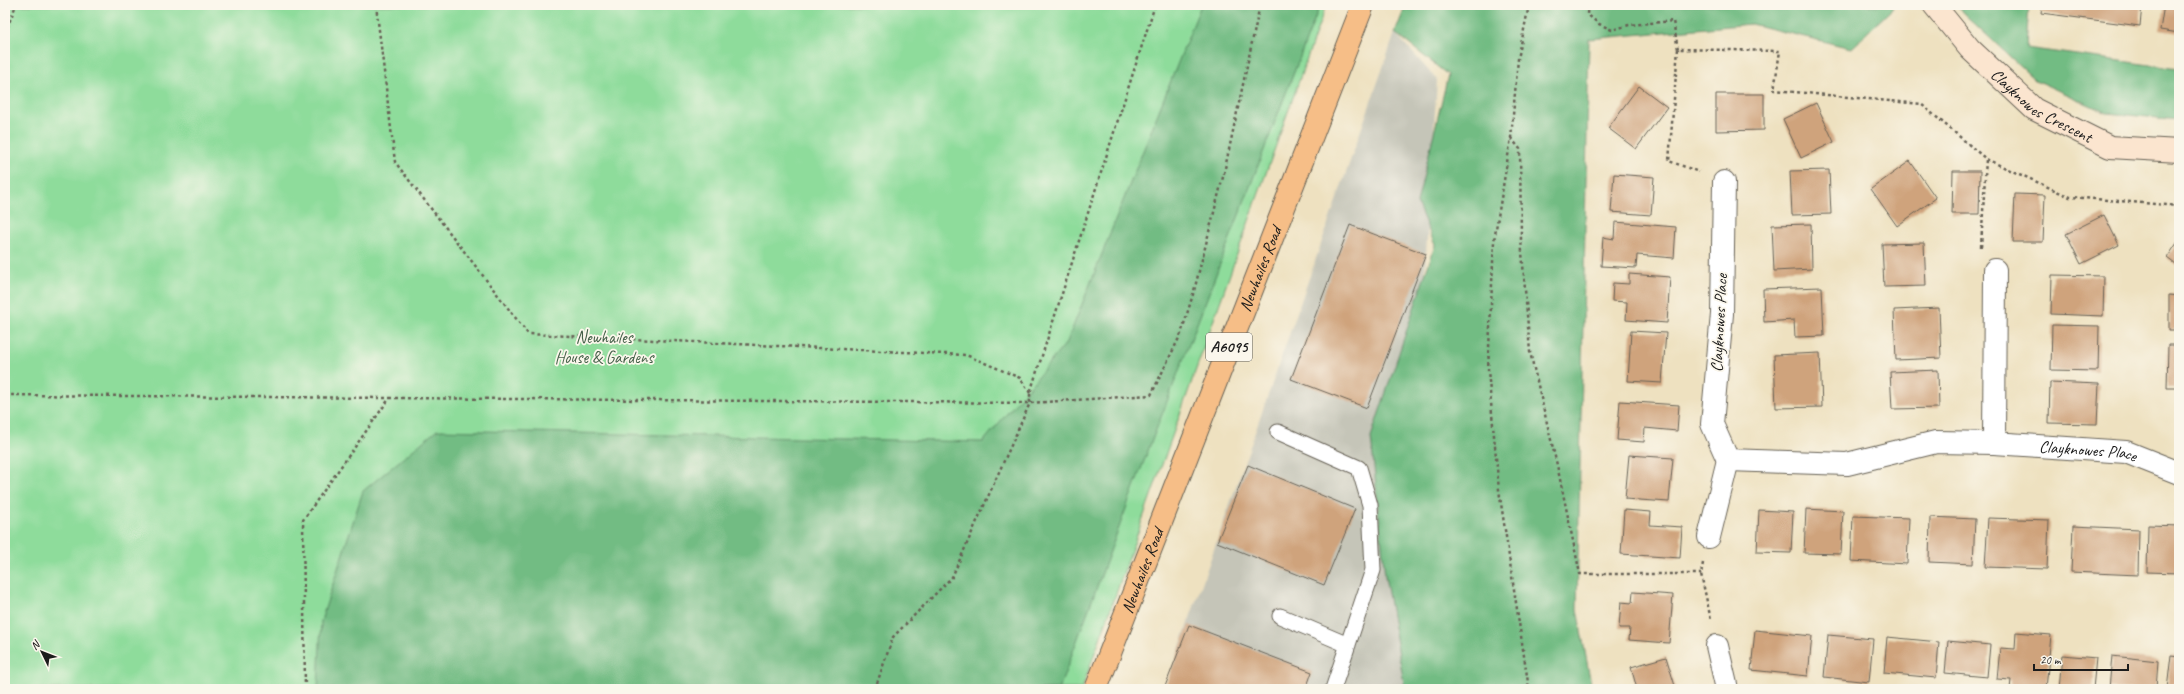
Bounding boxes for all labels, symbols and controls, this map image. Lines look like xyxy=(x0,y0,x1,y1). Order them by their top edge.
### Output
street label: Clayknowes Crescent xyxy=(1987,64,2098,148)
street label: Newhailes Road xyxy=(1234,220,1287,314)
street label: Clayknowes Place xyxy=(1706,272,1732,373)
park label: Newhailes House & Gardens xyxy=(555,327,655,368)
road number: A6095 xyxy=(1206,333,1252,361)
street label: Clayknowes Place xyxy=(2038,436,2142,466)
street label: Newhailes Road xyxy=(1116,522,1169,616)
north arrow xyxy=(22,632,62,672)
text: N xyxy=(27,636,44,652)
scale bar xyxy=(2034,646,2128,672)
text: 20 m xyxy=(2040,652,2062,668)

